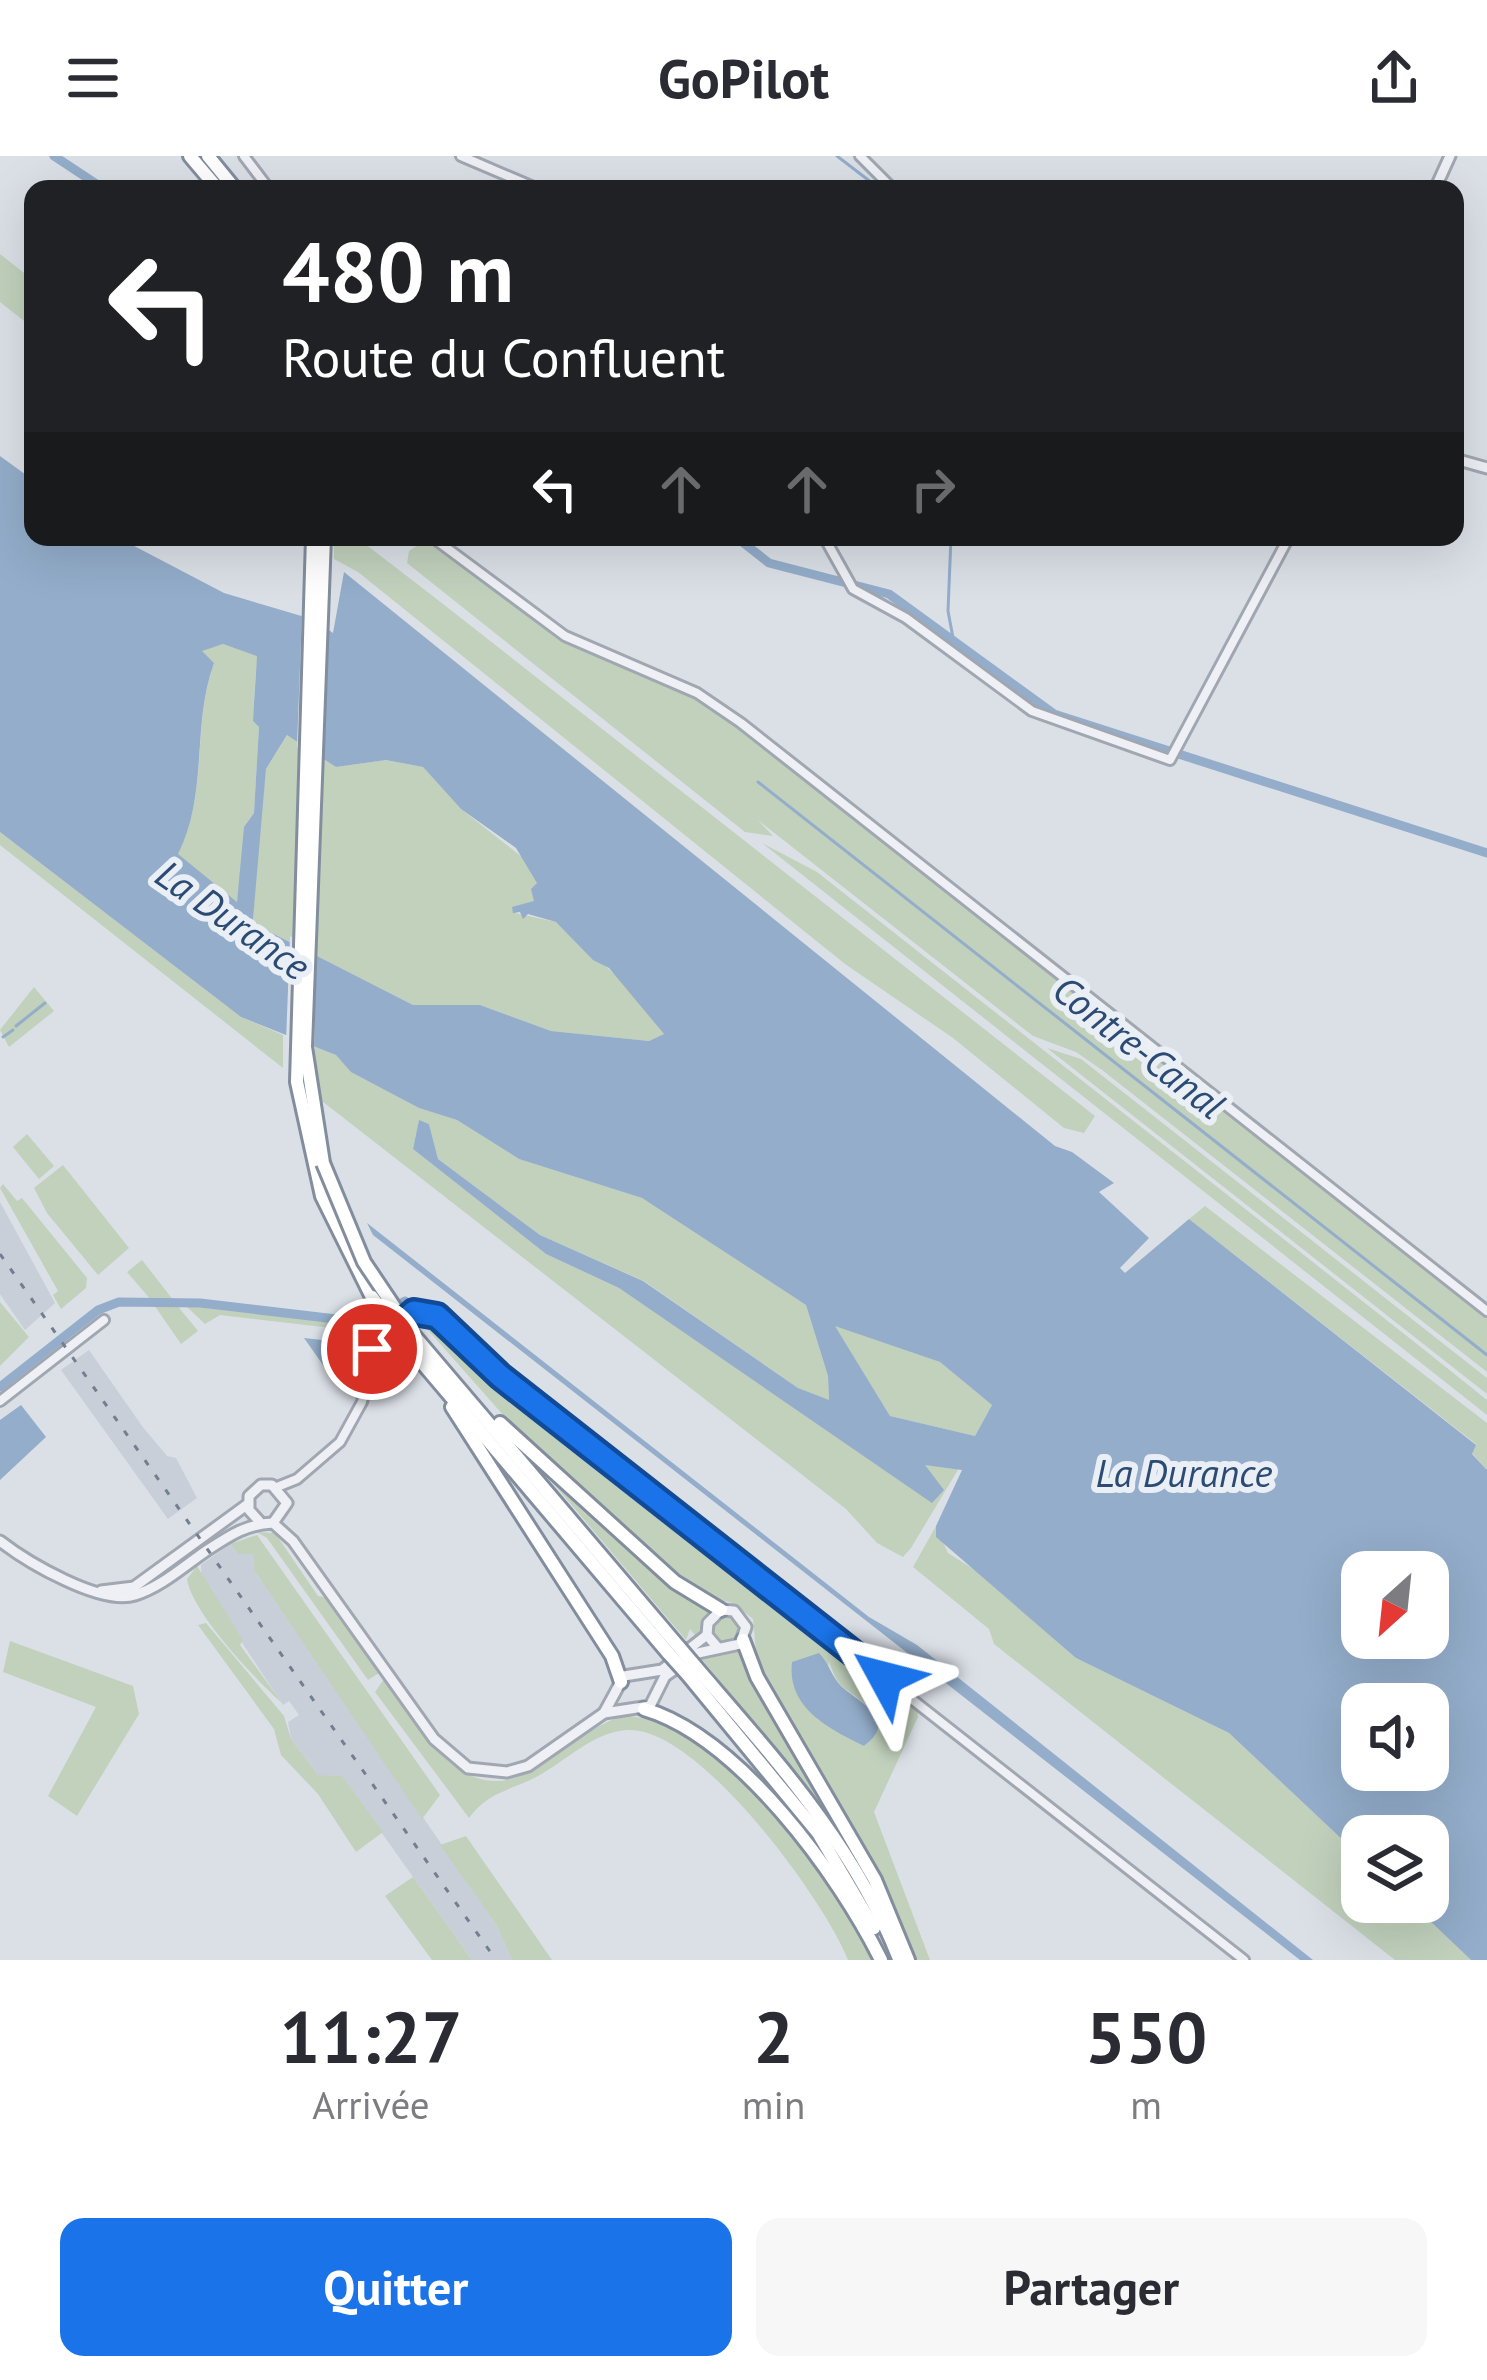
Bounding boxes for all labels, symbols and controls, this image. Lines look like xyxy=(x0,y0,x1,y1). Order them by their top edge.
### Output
text: GoPilot xyxy=(658,43,829,113)
icon: menu xyxy=(60,45,126,111)
icon: share xyxy=(1361,45,1427,111)
text: 480 m xyxy=(282,216,514,325)
icon: left xyxy=(84,228,240,384)
text: Route du Confluent xyxy=(282,322,725,392)
icon: left xyxy=(522,456,588,522)
icon: ahead xyxy=(648,456,714,522)
icon: ahead xyxy=(774,456,840,522)
icon: right xyxy=(900,456,966,522)
water label: La Durance xyxy=(146,848,320,991)
water label: Contre-Canal xyxy=(1043,964,1236,1130)
pin xyxy=(321,1298,423,1400)
icon: arrive xyxy=(339,1316,405,1382)
water label: La Durance xyxy=(1096,1447,1272,1498)
north arrow xyxy=(1341,1551,1449,1659)
map controls xyxy=(1341,1551,1449,1923)
position arrow xyxy=(822,1615,948,1741)
button: sound xyxy=(1341,1683,1449,1791)
button: layers xyxy=(1341,1815,1449,1923)
text: 11:27 xyxy=(280,1990,462,2083)
text: 2 xyxy=(753,1990,794,2083)
text: 550 xyxy=(1085,1990,1207,2083)
text: Arrivée xyxy=(312,2079,430,2130)
text: min xyxy=(742,2079,805,2130)
text: m xyxy=(1130,2079,1162,2130)
button: Quitter xyxy=(60,2218,732,2356)
button: Partager xyxy=(756,2218,1427,2356)

